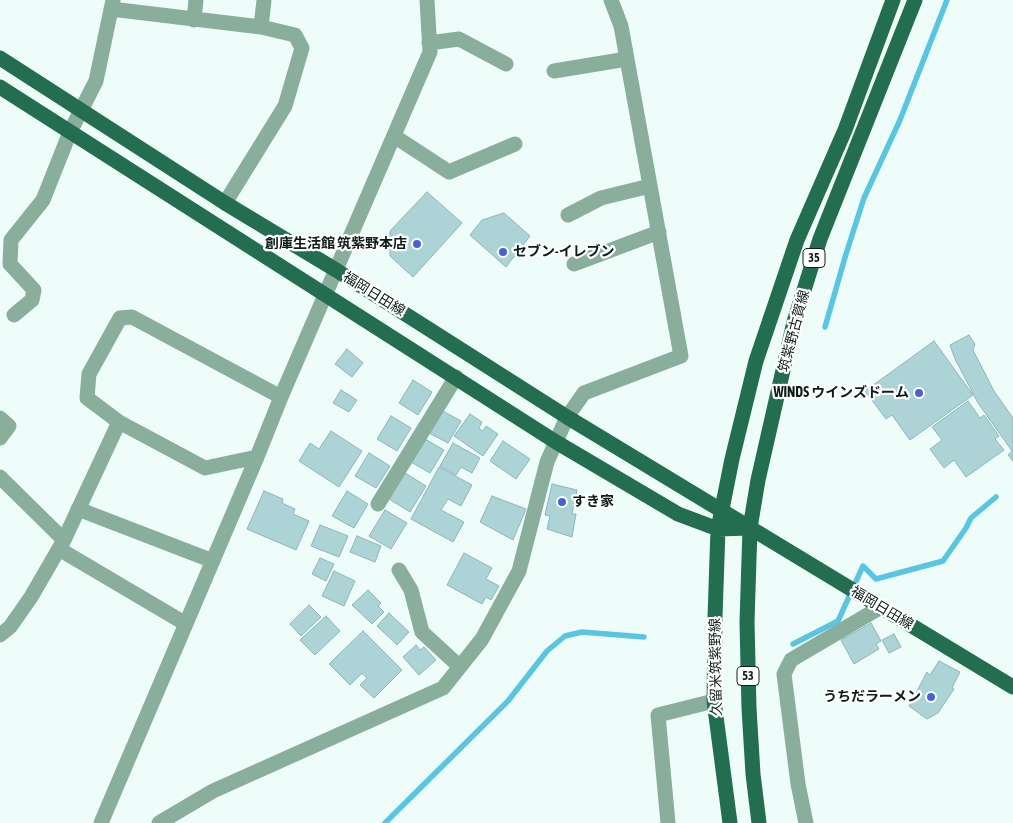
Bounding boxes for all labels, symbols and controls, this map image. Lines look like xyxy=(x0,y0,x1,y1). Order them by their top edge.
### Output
place label: 創庫生活館 筑紫野本店 xyxy=(265,236,407,252)
marker: 創庫生活館 筑紫野本店 xyxy=(411,238,423,250)
place label: セブン-イレブン xyxy=(513,244,614,260)
marker: セブン-イレブン xyxy=(497,246,509,258)
road number: 35 xyxy=(803,248,825,268)
street label: 福岡日田線 xyxy=(340,268,408,320)
street label: 筑紫野古賀線 xyxy=(775,288,813,374)
place label: WINDS ウインズドーム xyxy=(773,385,909,401)
marker: WINDS ウインズドーム xyxy=(913,387,925,399)
place label: すき家 xyxy=(572,494,614,510)
marker: すき家 xyxy=(556,496,568,508)
street label: 福岡日田線 xyxy=(848,583,916,633)
street label: 久留米筑紫野線 xyxy=(707,618,725,716)
road number: 53 xyxy=(737,666,759,686)
place label: うちだラーメン xyxy=(823,689,921,705)
marker: うちだラーメン xyxy=(925,691,937,703)

